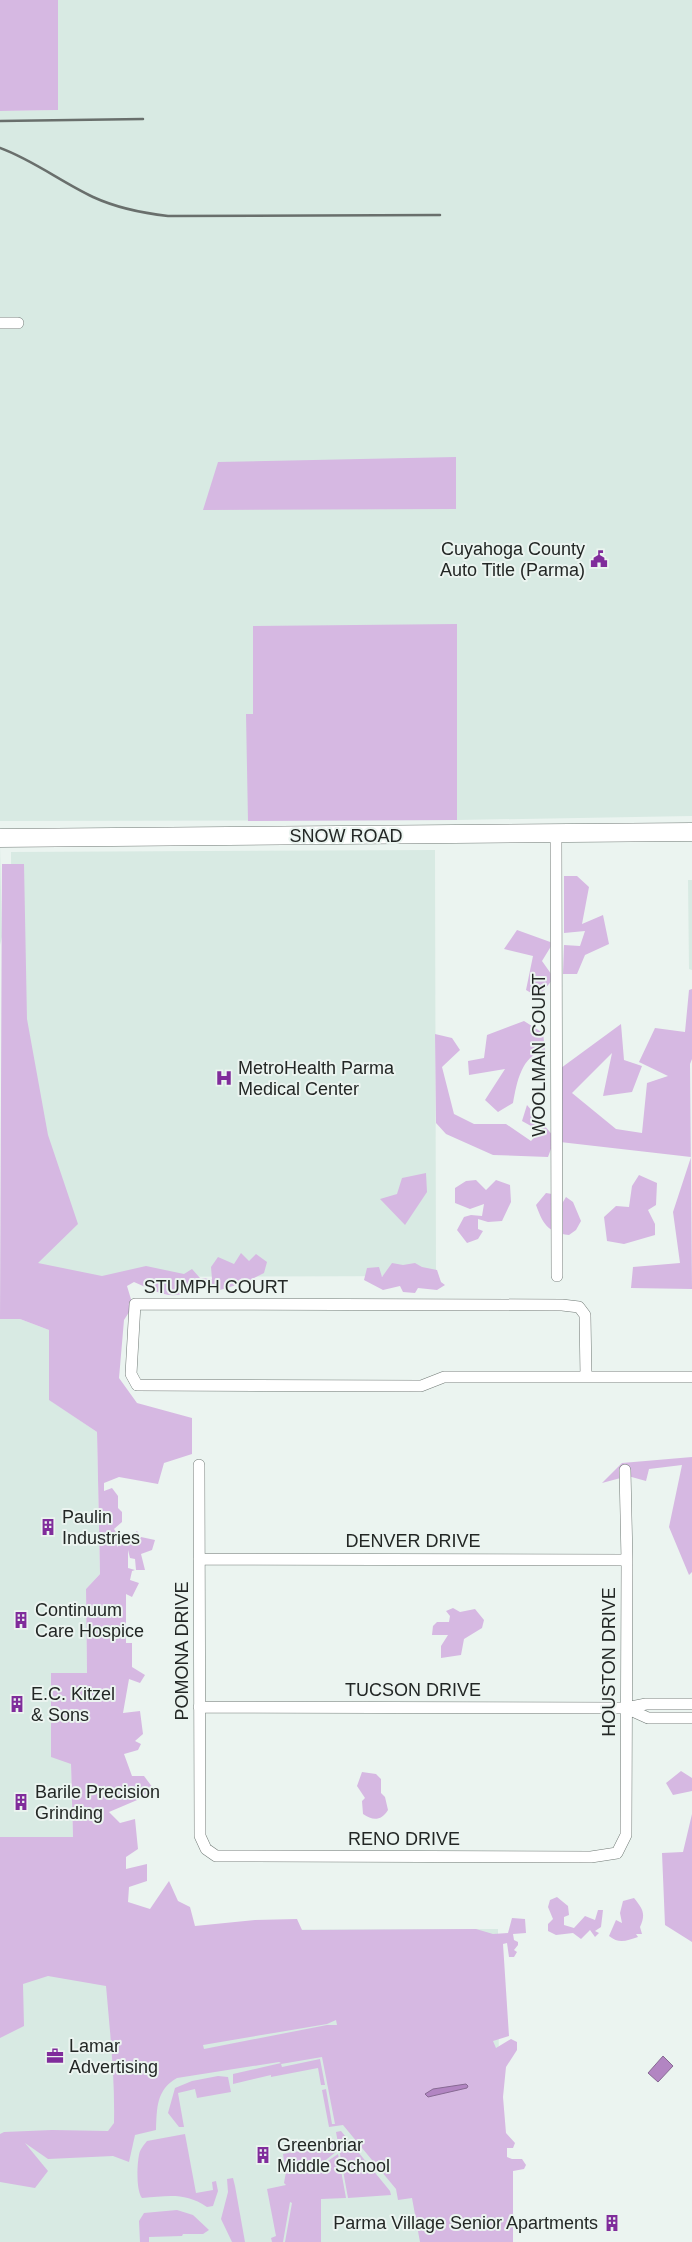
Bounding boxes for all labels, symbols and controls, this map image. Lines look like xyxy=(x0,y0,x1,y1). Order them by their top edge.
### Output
place label: Cuyahoga County Auto Title (Parma) xyxy=(440,539,585,580)
public building icon: Cuyahoga County Auto Title (Parma) xyxy=(589,549,609,569)
street label: SNOW ROAD xyxy=(289,826,403,846)
street label: WOOLMAN COURT xyxy=(529,973,549,1137)
place label: MetroHealth Parma Medical Center xyxy=(238,1058,395,1099)
hospital icon: MetroHealth Parma Medical Center xyxy=(214,1068,234,1088)
street label: STUMPH COURT xyxy=(144,1277,288,1297)
place label: Paulin Industries xyxy=(62,1507,140,1548)
building icon: Paulin Industries xyxy=(38,1517,58,1537)
street label: DENVER DRIVE xyxy=(345,1531,481,1551)
street label: POMONA DRIVE xyxy=(172,1581,192,1721)
street label: HOUSTON DRIVE xyxy=(599,1587,619,1737)
place label: Continuum Care Hospice xyxy=(35,1600,144,1641)
building icon: Continuum Care Hospice xyxy=(11,1610,31,1630)
street label: TUCSON DRIVE xyxy=(345,1680,481,1700)
place label: E.C. Kitzel & Sons xyxy=(31,1684,115,1725)
building icon: E.C. Kitzel & Sons xyxy=(7,1694,27,1714)
place label: Barile Precision Grinding xyxy=(35,1782,160,1823)
building icon: Barile Precision Grinding xyxy=(11,1792,31,1812)
street label: RENO DRIVE xyxy=(348,1829,460,1849)
place label: Lamar Advertising xyxy=(69,2036,158,2077)
office icon: Lamar Advertising xyxy=(45,2046,65,2066)
place label: Greenbriar Middle School xyxy=(277,2135,390,2176)
building icon: Greenbriar Middle School xyxy=(253,2145,273,2165)
place label: Parma Village Senior Apartments xyxy=(333,2213,598,2233)
building icon: Parma Village Senior Apartments xyxy=(602,2213,622,2233)

